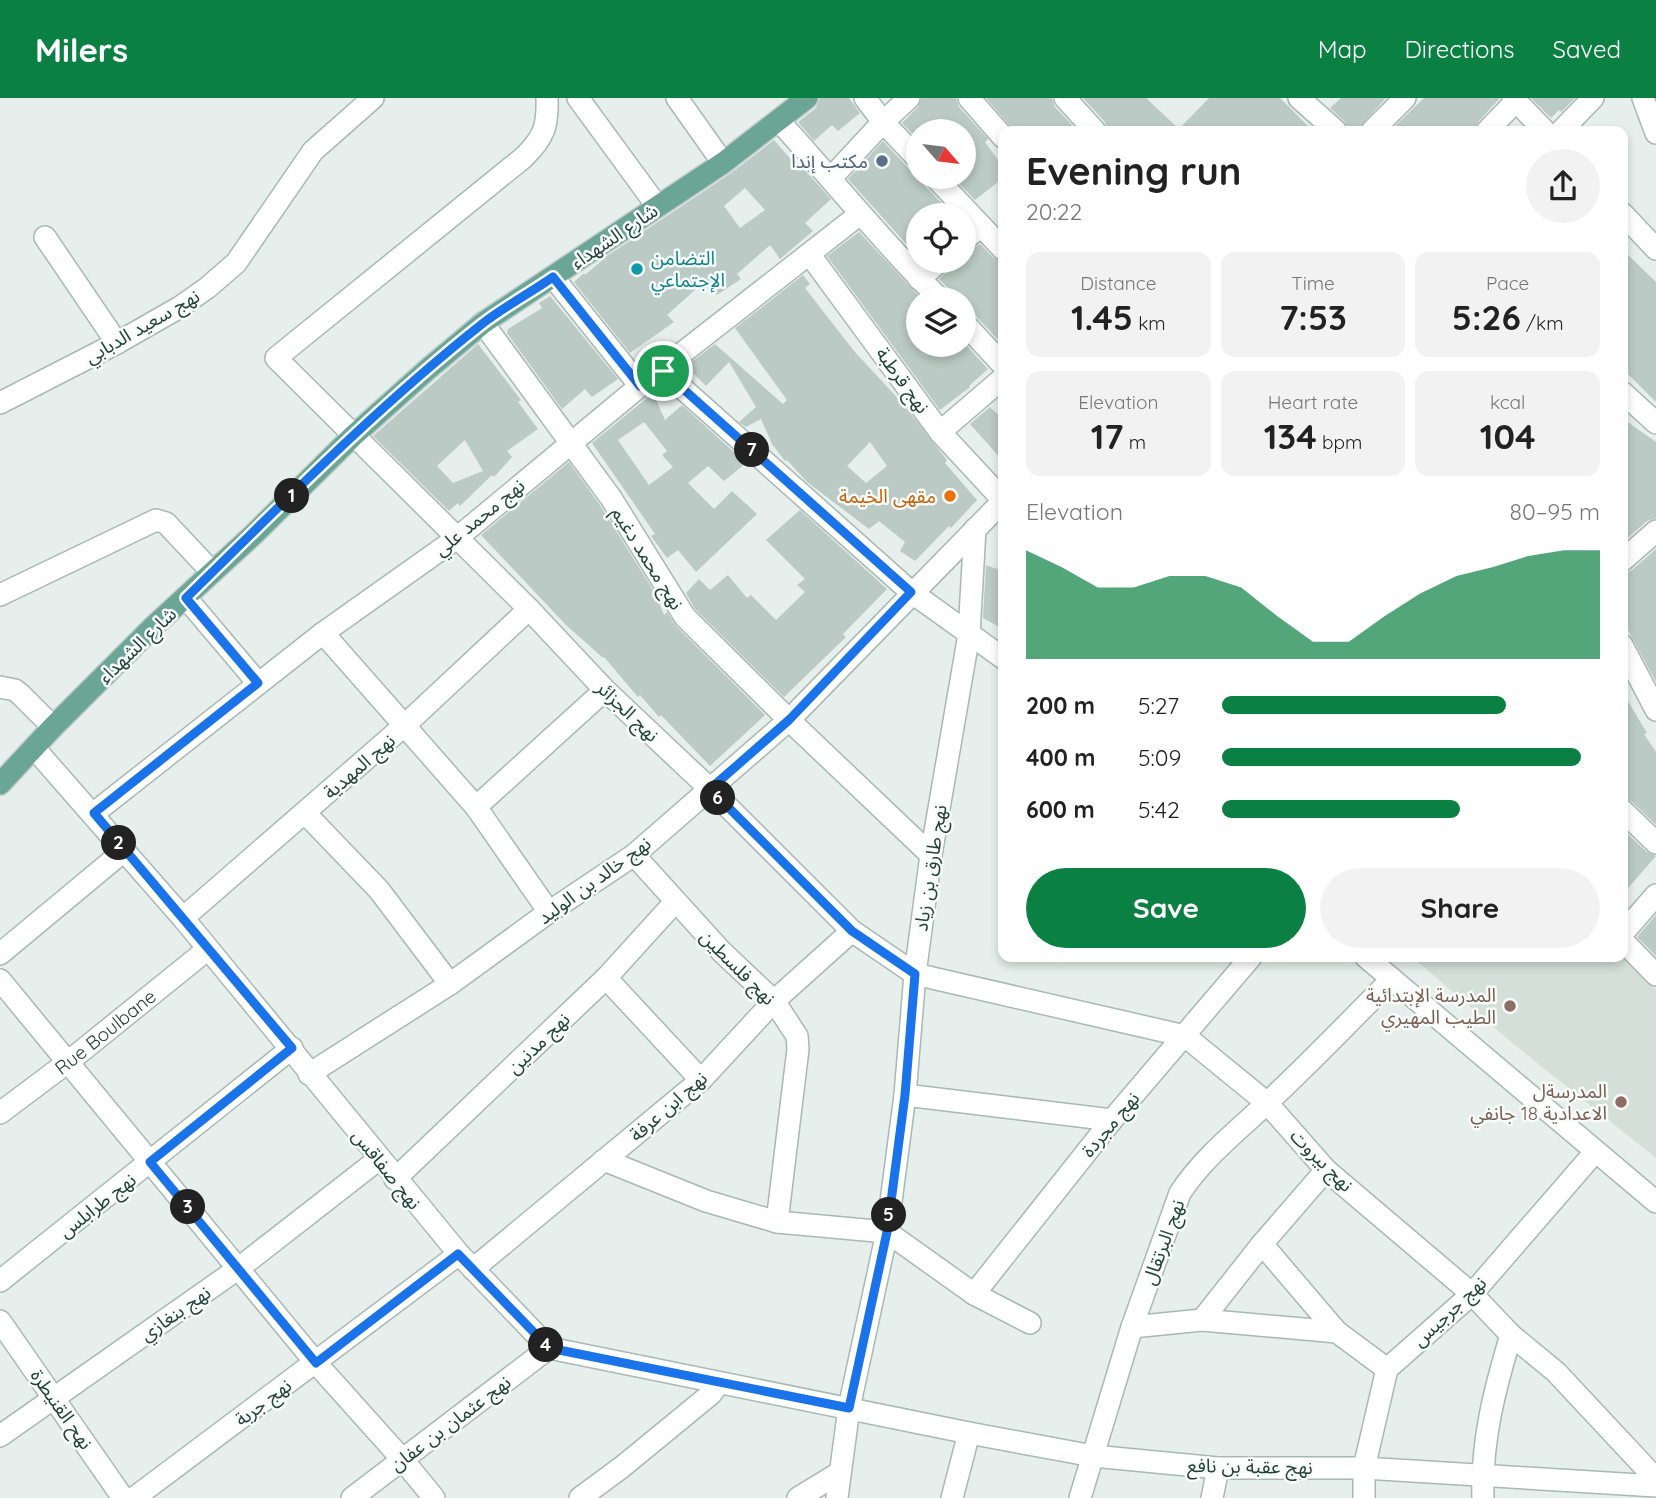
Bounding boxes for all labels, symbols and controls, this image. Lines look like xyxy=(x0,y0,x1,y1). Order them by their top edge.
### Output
text: Milers xyxy=(35,29,128,70)
text: Map xyxy=(1318,34,1367,64)
text: Directions xyxy=(1405,34,1515,64)
text: Saved xyxy=(1553,34,1621,64)
north arrow xyxy=(906,119,976,189)
map controls xyxy=(906,119,976,357)
text: Evening run xyxy=(1026,147,1241,195)
place label: مكتب إندا xyxy=(791,149,868,174)
button: share xyxy=(1526,149,1600,223)
marker: مكتب إندا xyxy=(874,153,890,169)
text: 20:22 xyxy=(1026,197,1082,226)
street label: شارع الشهداء xyxy=(566,198,663,276)
button: locate xyxy=(906,203,976,273)
place label: التضامن الإجتماعي xyxy=(651,246,725,295)
marker: التضامن الإجتماعي xyxy=(629,261,645,277)
text: Distance xyxy=(1080,271,1156,295)
text: Time xyxy=(1291,271,1335,295)
text: Pace xyxy=(1486,271,1529,295)
street label: نهج سعيد الدبابي xyxy=(80,283,205,372)
button: layers xyxy=(906,287,976,357)
text: 1.45 xyxy=(1071,295,1133,339)
text: 7:53 xyxy=(1279,295,1347,339)
text: 5:26 xyxy=(1452,295,1521,339)
text: km xyxy=(1133,311,1166,335)
text: /km xyxy=(1521,311,1563,335)
pin xyxy=(633,341,693,401)
street label: نهج قرطبة xyxy=(868,342,935,420)
icon: arrive xyxy=(644,352,682,390)
text: Elevation xyxy=(1078,390,1158,414)
text: Heart rate xyxy=(1268,390,1358,414)
text: kcal xyxy=(1490,390,1525,414)
text: 17 xyxy=(1091,414,1123,458)
text: 134 xyxy=(1264,414,1317,458)
text: 104 xyxy=(1480,414,1536,458)
text: m xyxy=(1123,430,1146,454)
text: bpm xyxy=(1317,430,1362,454)
pin: 7 xyxy=(734,432,770,468)
text: 7 xyxy=(746,437,757,461)
street label: نهج محمد علي xyxy=(429,473,531,564)
pin: 1 xyxy=(274,478,310,514)
text: 1 xyxy=(288,483,295,507)
place label: مقهى الخيمة xyxy=(839,484,936,508)
marker: مقهى الخيمة xyxy=(942,488,958,504)
text: Elevation xyxy=(1026,497,1123,526)
text: 80–95 m xyxy=(1510,497,1600,526)
street label: نهج محمد دغيم xyxy=(604,502,689,616)
street label: شارع الشهداء xyxy=(93,602,183,690)
street label: نهج الجزائر xyxy=(589,675,664,749)
text: 200 m xyxy=(1026,691,1095,720)
text: 5:27 xyxy=(1138,691,1179,720)
street label: نهج المهدية xyxy=(318,728,402,806)
text: 400 m xyxy=(1026,743,1095,772)
text: 5:09 xyxy=(1138,743,1181,772)
pin: 6 xyxy=(700,780,736,816)
text: 6 xyxy=(712,785,723,809)
text: 600 m xyxy=(1026,795,1095,824)
text: 5:42 xyxy=(1138,795,1180,824)
street label: نهج طارق بن زياد xyxy=(908,803,955,933)
pin: 2 xyxy=(102,826,136,860)
text: 2 xyxy=(113,830,124,854)
street label: نهج خالد بن الوليد xyxy=(533,831,657,932)
button: Save xyxy=(1026,868,1306,948)
button: Share xyxy=(1320,868,1600,948)
street label: نهج فلسطين xyxy=(693,924,781,1012)
place label: المدرسة الإبتدائية الطيب المهيري xyxy=(1366,983,1496,1032)
street label: Rue Boulbane xyxy=(50,984,161,1080)
marker: المدرسة الإبتدائية الطيب المهيري xyxy=(1502,998,1518,1014)
street label: نهج مدنين xyxy=(501,1007,577,1081)
street label: نهج ابن عرفة xyxy=(624,1066,714,1149)
place label: المدرسةل الاعدادية 18 جانفي xyxy=(1470,1079,1607,1128)
street label: نهج مجردة xyxy=(1076,1086,1147,1164)
marker: المدرسةل الاعدادية 18 جانفي xyxy=(1613,1094,1629,1110)
street label: نهج بيروت xyxy=(1283,1123,1359,1199)
street label: نهج صفاقس xyxy=(345,1124,427,1216)
street label: نهج طرابلس xyxy=(54,1167,142,1245)
pin: 3 xyxy=(170,1190,206,1224)
text: 3 xyxy=(182,1194,193,1218)
street label: نهج البرتقال xyxy=(1137,1196,1192,1289)
pin: 5 xyxy=(872,1198,906,1232)
text: 5 xyxy=(883,1202,894,1226)
street label: نهج جرجيس xyxy=(1407,1271,1493,1354)
street label: نهج بنغازي xyxy=(135,1280,217,1349)
pin: 4 xyxy=(528,1328,564,1362)
text: 4 xyxy=(540,1332,551,1356)
street label: نهح القنيطرة xyxy=(23,1364,98,1456)
street label: نهج عثمان بن عفان xyxy=(385,1370,517,1479)
street label: نهج جربة xyxy=(230,1373,298,1433)
street label: نهج عقبة بن نافع xyxy=(1187,1453,1313,1482)

